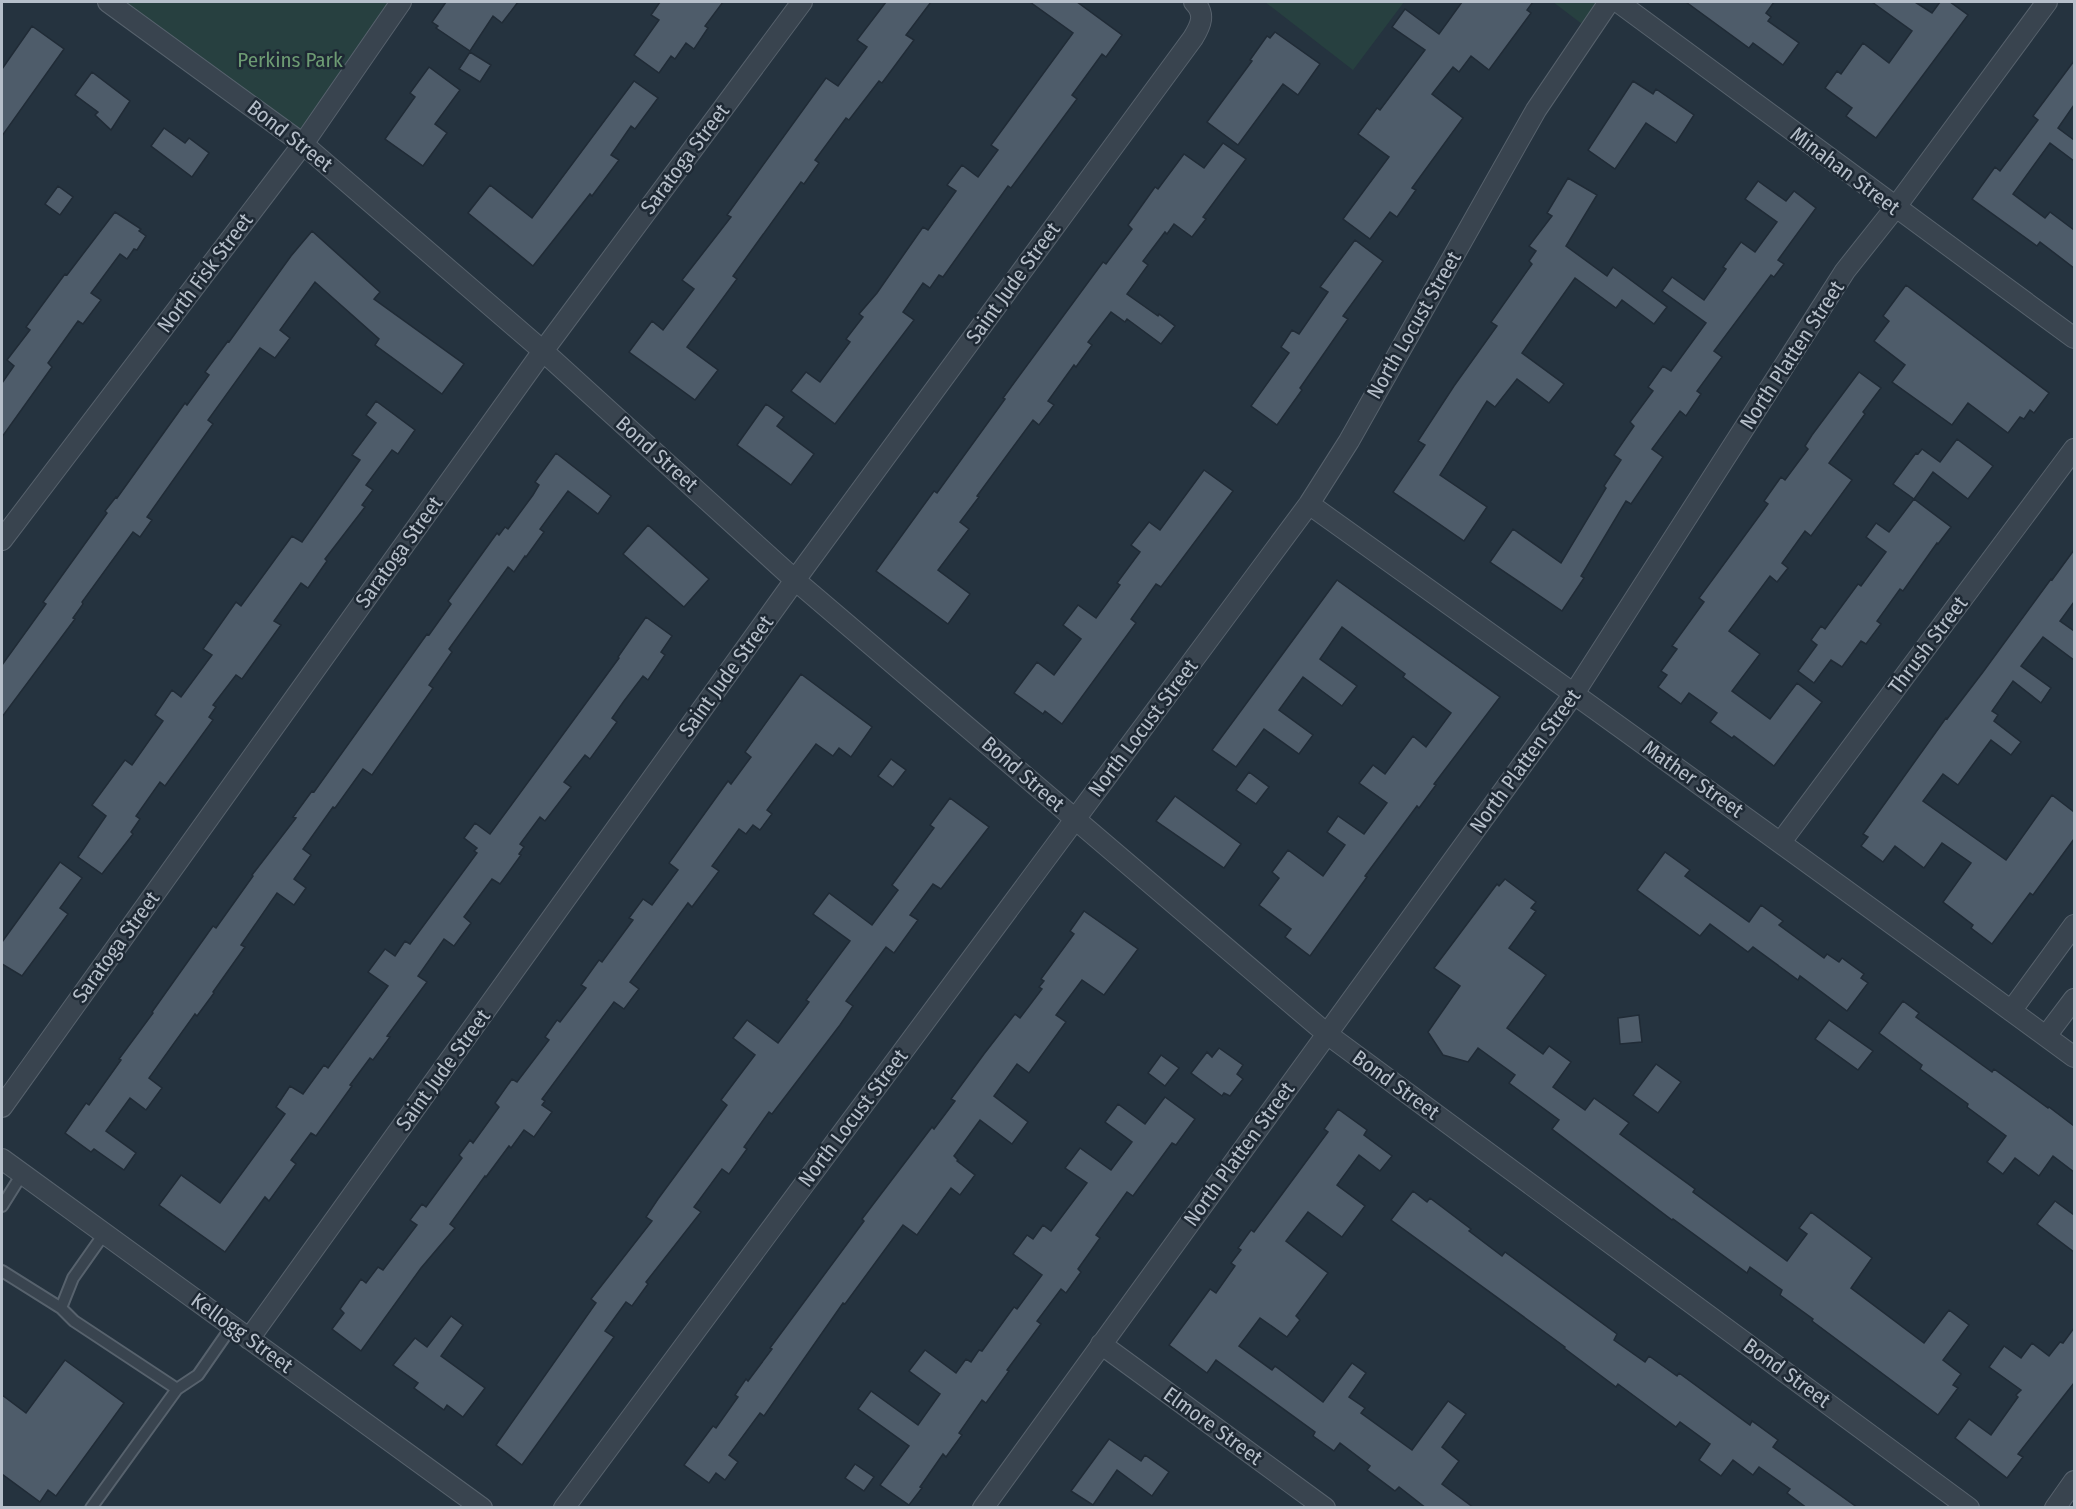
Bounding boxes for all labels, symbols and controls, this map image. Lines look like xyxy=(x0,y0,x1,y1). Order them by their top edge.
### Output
park label: Perkins Park xyxy=(237,47,343,73)
street label: Bond Street xyxy=(242,95,338,178)
street label: Saratoga Street xyxy=(635,99,735,219)
street label: Minahan Street xyxy=(1785,121,1905,221)
street label: North Fisk Street xyxy=(152,208,259,338)
street label: Saint Jude Street xyxy=(960,217,1066,349)
street label: North Locust Street xyxy=(1361,246,1467,403)
street label: North Platten Street xyxy=(1734,276,1850,434)
street label: Bond Street xyxy=(611,410,703,498)
street label: Saratoga Street xyxy=(350,491,448,613)
street label: Thrush Street xyxy=(1883,591,1973,699)
street label: Saint Jude Street xyxy=(673,610,779,742)
street label: North Locust Street xyxy=(1083,654,1203,802)
street label: North Platten Street xyxy=(1464,684,1586,838)
street label: Bond Street xyxy=(976,731,1070,817)
street label: Mather Street xyxy=(1637,735,1749,823)
street label: Saratoga Street xyxy=(67,886,165,1008)
street label: Saint Jude Street xyxy=(390,1004,496,1136)
street label: North Locust Street xyxy=(793,1044,913,1192)
street label: Bond Street xyxy=(1347,1045,1445,1125)
street label: North Platten Street xyxy=(1178,1077,1300,1231)
street label: Kellogg Street xyxy=(186,1287,298,1379)
street label: Bond Street xyxy=(1738,1333,1836,1413)
street label: Elmore Street xyxy=(1158,1381,1268,1471)

